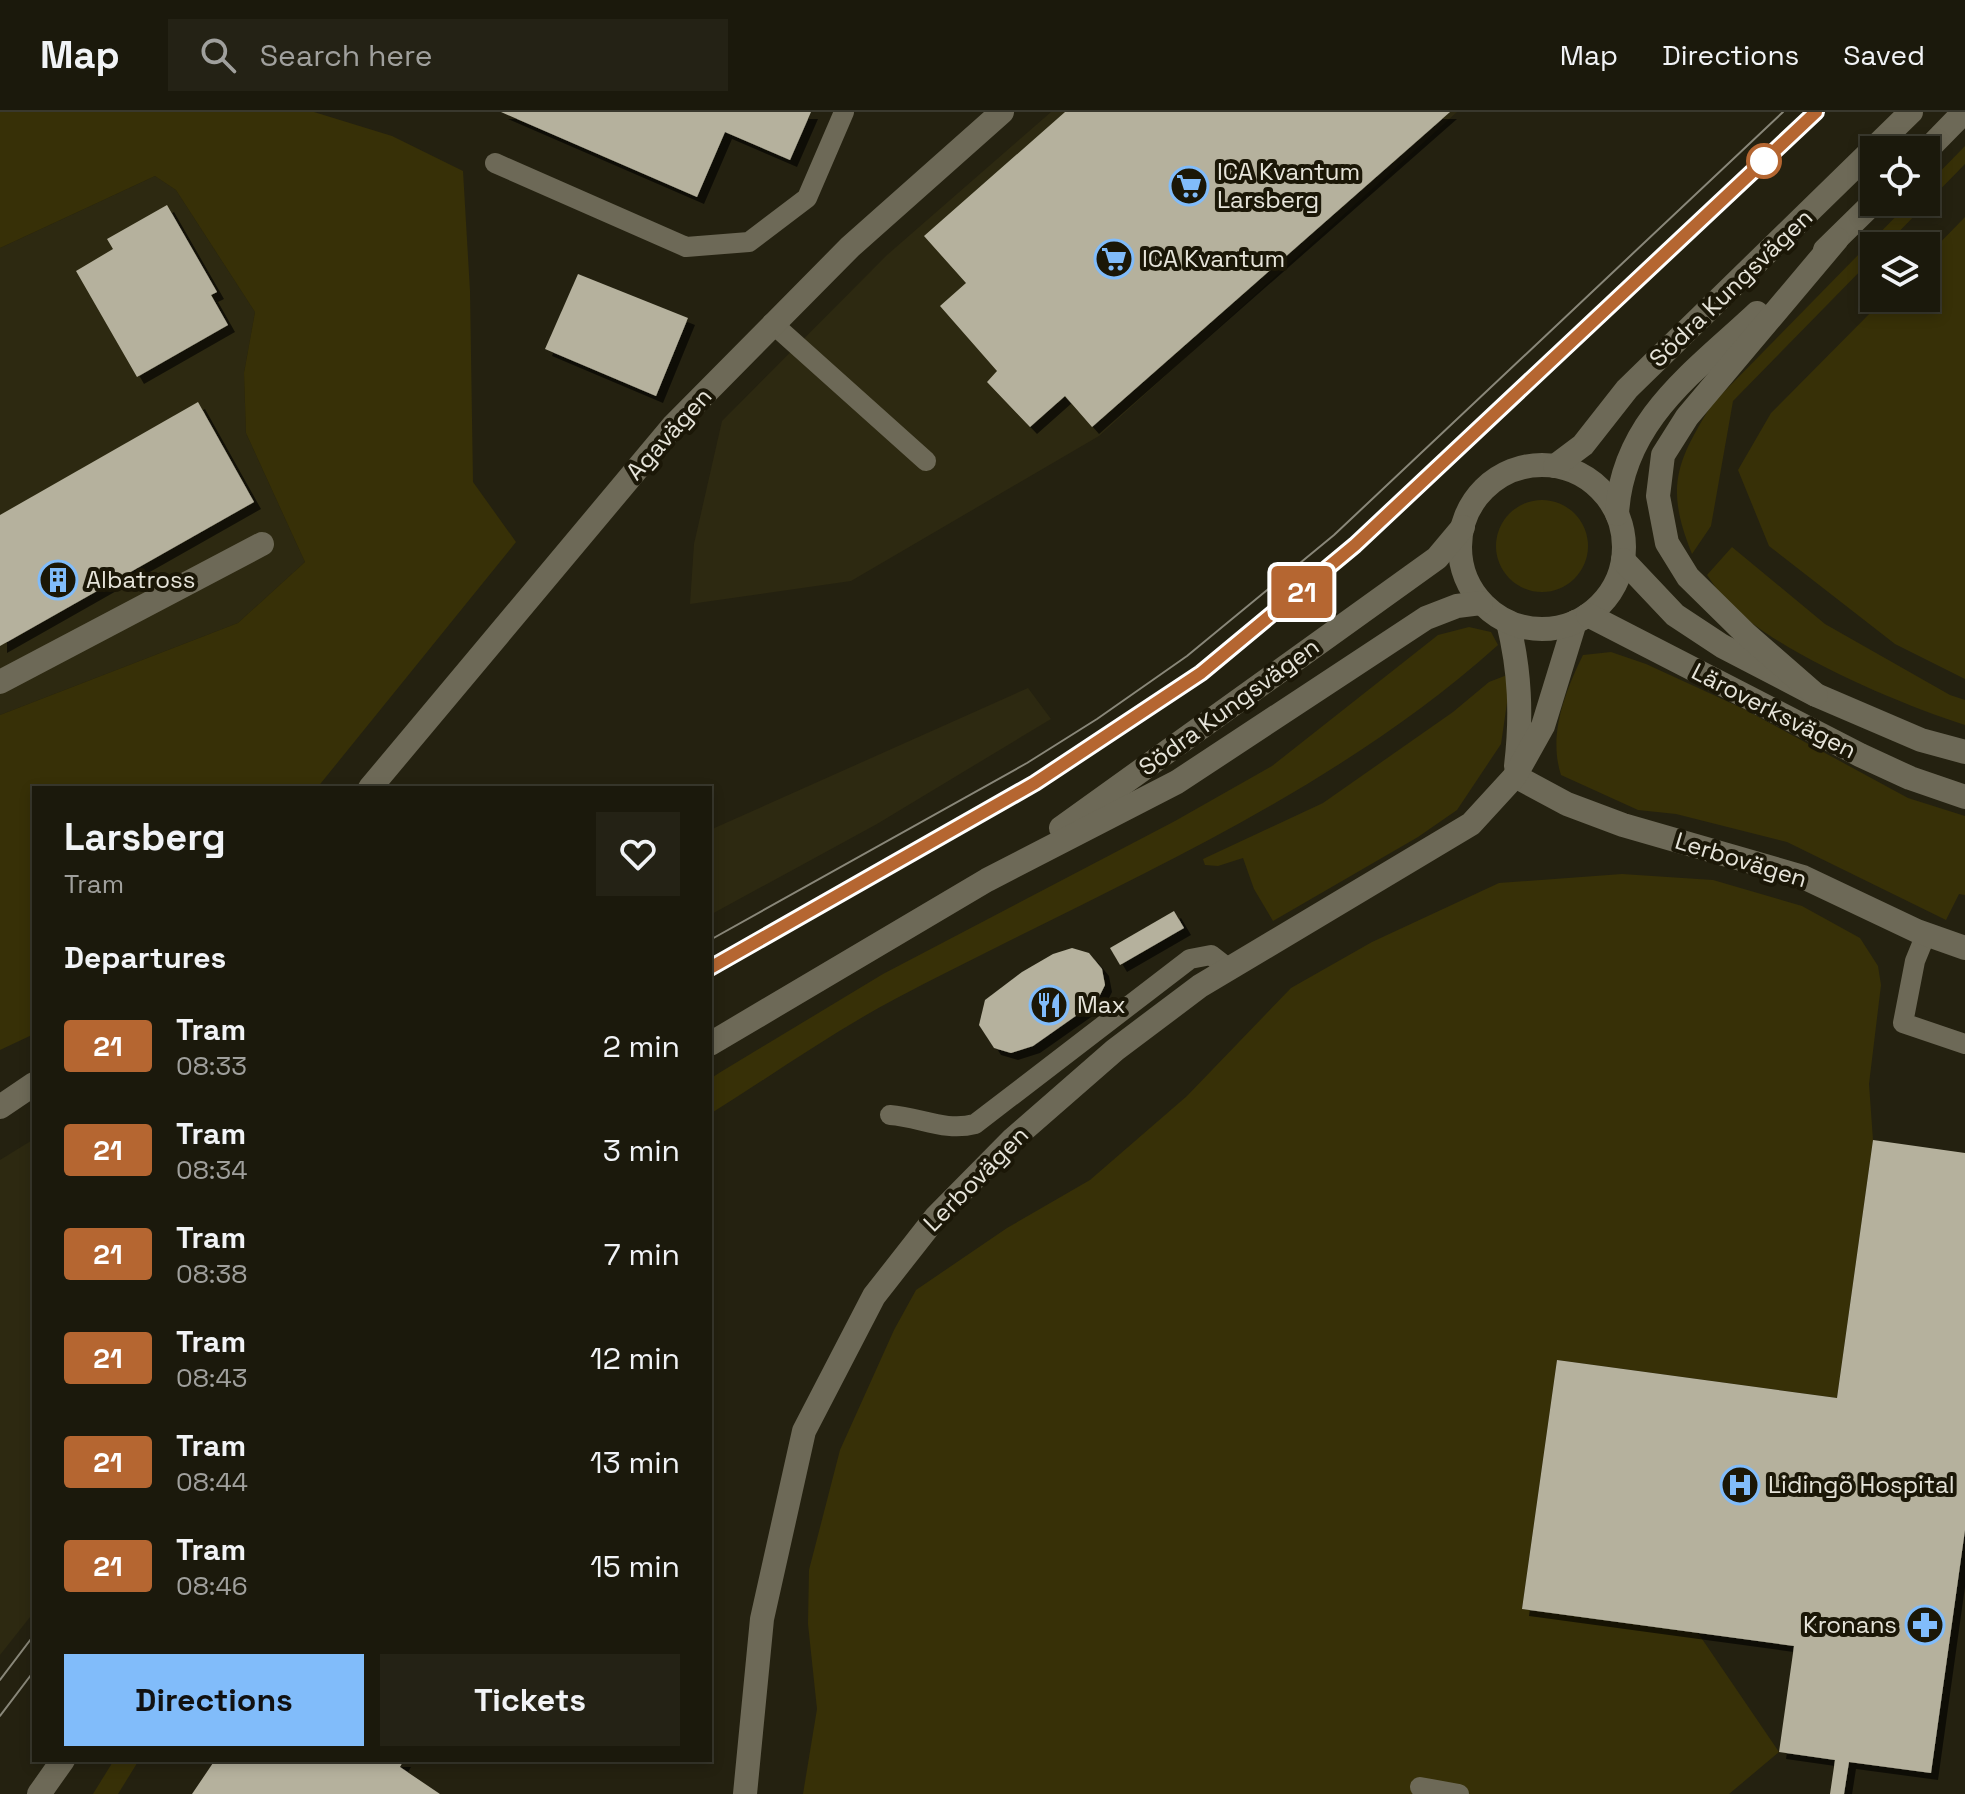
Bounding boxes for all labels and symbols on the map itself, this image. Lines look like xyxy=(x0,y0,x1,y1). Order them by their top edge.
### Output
unlabelled marker xyxy=(1747,144,1781,178)
place label: ICA Kvantum Larsberg xyxy=(1217,156,1360,215)
supermarket icon: ICA Kvantum Larsberg xyxy=(1168,165,1210,207)
street label: Södra Kungsvägen xyxy=(1642,202,1819,374)
supermarket icon: ICA Kvantum xyxy=(1093,238,1135,280)
place label: ICA Kvantum xyxy=(1142,243,1285,274)
street label: Agavägen xyxy=(619,381,718,486)
building icon: Albatross xyxy=(37,559,79,601)
place label: Albatross xyxy=(86,564,195,595)
line badge: 21 xyxy=(1266,566,1338,618)
street label: Södra Kungsvägen xyxy=(1132,631,1325,782)
street label: Läroverksvägen xyxy=(1687,656,1862,765)
street label: Lerbovägen xyxy=(1671,825,1811,894)
restaurant icon: Max xyxy=(1028,984,1070,1026)
place label: Max xyxy=(1077,989,1126,1020)
street label: Lerbovägen xyxy=(916,1119,1035,1238)
hospital icon: Lidingö Hospital xyxy=(1719,1464,1761,1506)
place label: Lidingö Hospital xyxy=(1768,1469,1955,1500)
pharmacy icon: Kronans xyxy=(1904,1604,1946,1646)
place label: Kronans xyxy=(1803,1609,1897,1640)

